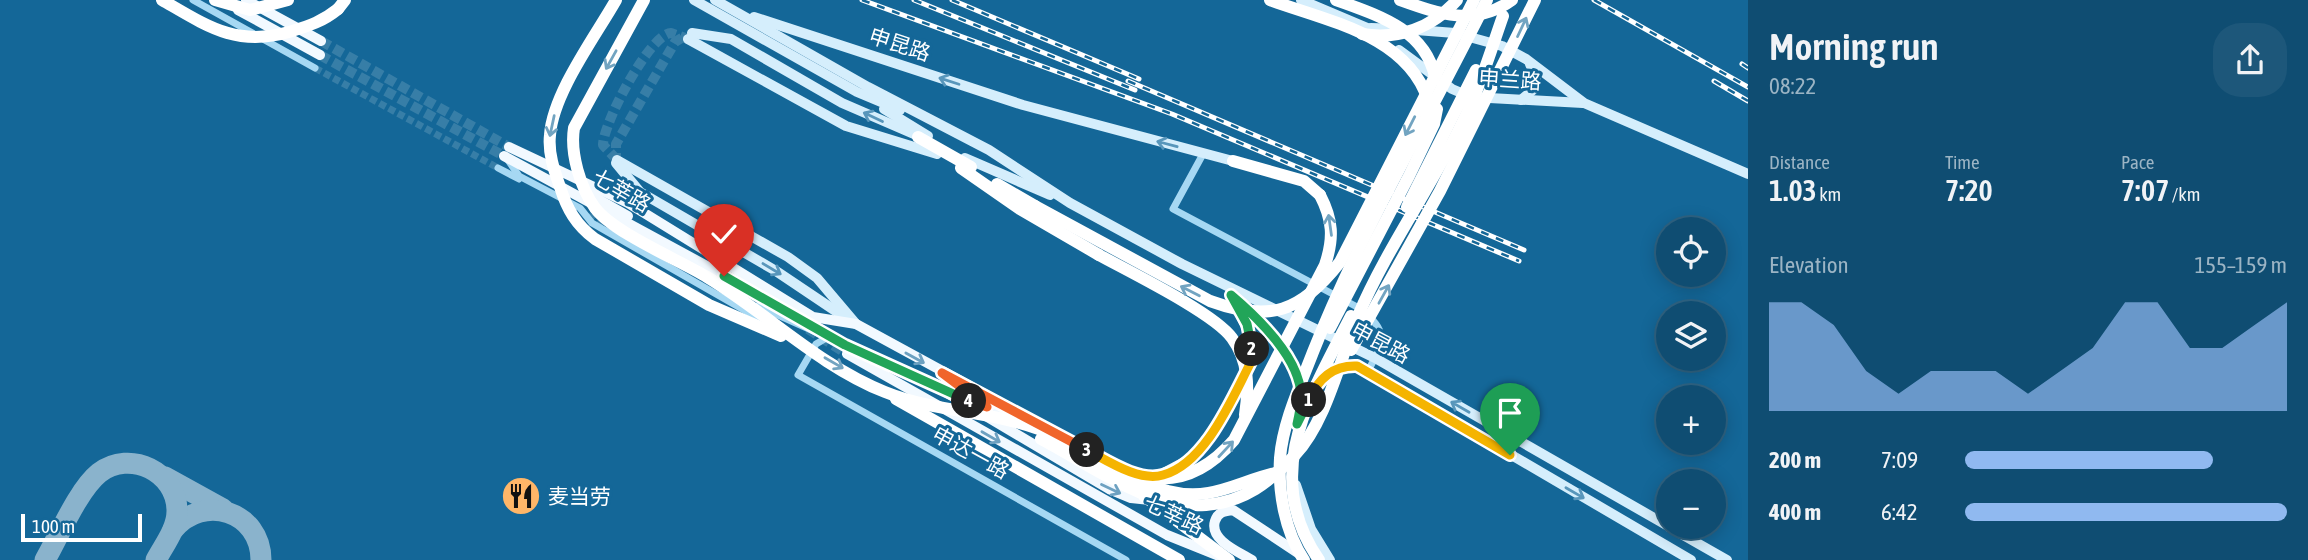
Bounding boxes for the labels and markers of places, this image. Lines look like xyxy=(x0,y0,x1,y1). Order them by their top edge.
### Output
pin xyxy=(694,204,754,276)
pin: 2 xyxy=(1234,332,1270,366)
pin: 1 xyxy=(1292,382,1326,418)
pin xyxy=(1480,383,1540,455)
pin: 4 xyxy=(951,384,986,418)
pin: 3 xyxy=(1070,433,1104,468)
restaurant icon: 麦当劳 xyxy=(500,475,542,517)
place label: 麦当劳 xyxy=(548,484,611,508)

